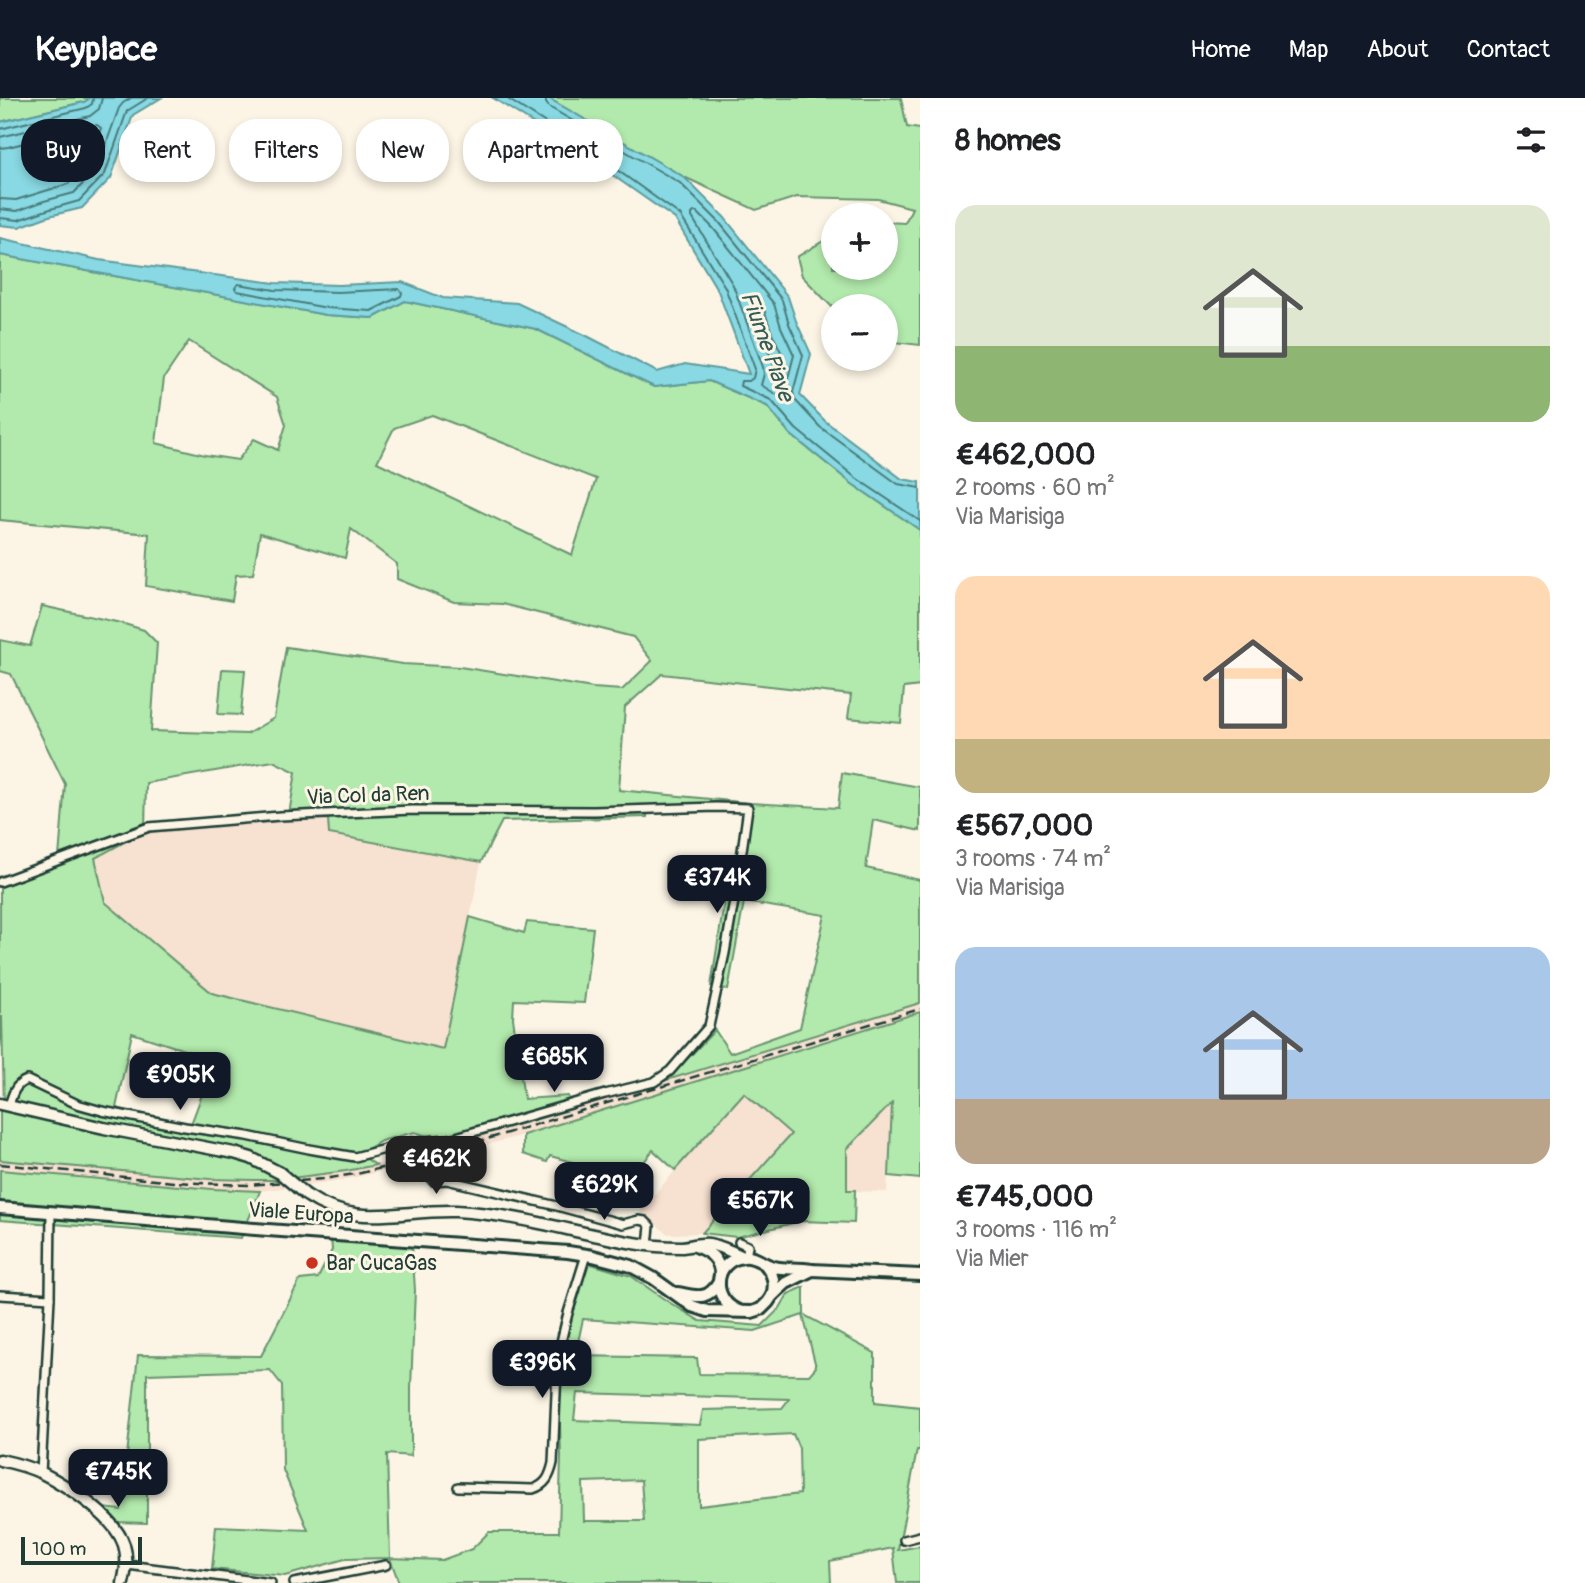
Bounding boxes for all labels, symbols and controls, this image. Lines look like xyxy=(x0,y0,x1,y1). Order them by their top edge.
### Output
text: Keyplace xyxy=(35,29,157,70)
text: Home xyxy=(1190,35,1251,64)
text: Map xyxy=(1289,35,1329,64)
text: About xyxy=(1367,35,1429,64)
text: Contact xyxy=(1467,35,1550,64)
chip: Buy xyxy=(21,119,105,182)
chip: Rent xyxy=(119,119,215,182)
chip: Filters xyxy=(229,119,342,182)
chip: New xyxy=(356,119,449,182)
chip: Apartment xyxy=(463,119,623,182)
icon: filters xyxy=(1512,121,1550,159)
text: 8 homes xyxy=(955,122,1061,159)
map controls xyxy=(821,203,898,371)
button: + xyxy=(821,203,898,280)
icon: home xyxy=(1190,250,1316,376)
water label: Fiume Piave xyxy=(734,287,802,408)
button: − xyxy=(821,294,898,371)
text: €462,000 xyxy=(955,436,1096,473)
text: 2 rooms · 60 m² xyxy=(955,473,1115,502)
text: Via Marisiga xyxy=(955,502,1065,531)
icon: home xyxy=(1190,621,1316,747)
street label: Via Col da Ren xyxy=(306,780,430,811)
text: €567,000 xyxy=(955,807,1093,844)
text: 3 rooms · 74 m² xyxy=(955,844,1111,873)
pin: €374K xyxy=(668,856,766,915)
text: €374K xyxy=(683,863,751,892)
text: Via Marisiga xyxy=(955,873,1065,902)
icon: home xyxy=(1190,992,1316,1118)
pin: €685K xyxy=(505,1034,603,1094)
text: €685K xyxy=(521,1042,587,1071)
pin: €905K xyxy=(131,1052,229,1112)
text: €905K xyxy=(145,1060,215,1089)
pin: €462K xyxy=(387,1136,485,1196)
text: €462K xyxy=(402,1144,470,1173)
pin: €629K xyxy=(555,1162,653,1222)
text: €629K xyxy=(570,1170,638,1199)
pin: €567K xyxy=(711,1178,809,1238)
text: €745,000 xyxy=(955,1178,1093,1215)
text: €567K xyxy=(727,1186,793,1215)
street label: Viale Europa xyxy=(247,1196,355,1231)
text: 3 rooms · 116 m² xyxy=(955,1215,1117,1244)
text: Via Mier xyxy=(955,1244,1029,1273)
place label: Bar CucaGas xyxy=(326,1250,437,1277)
marker: Bar CucaGas xyxy=(304,1255,320,1271)
pin: €396K xyxy=(493,1340,591,1400)
text: €396K xyxy=(508,1348,576,1377)
pin: €745K xyxy=(69,1450,167,1509)
text: €745K xyxy=(84,1457,152,1486)
scale bar xyxy=(21,1534,142,1566)
text: 100 m xyxy=(32,1537,86,1561)

